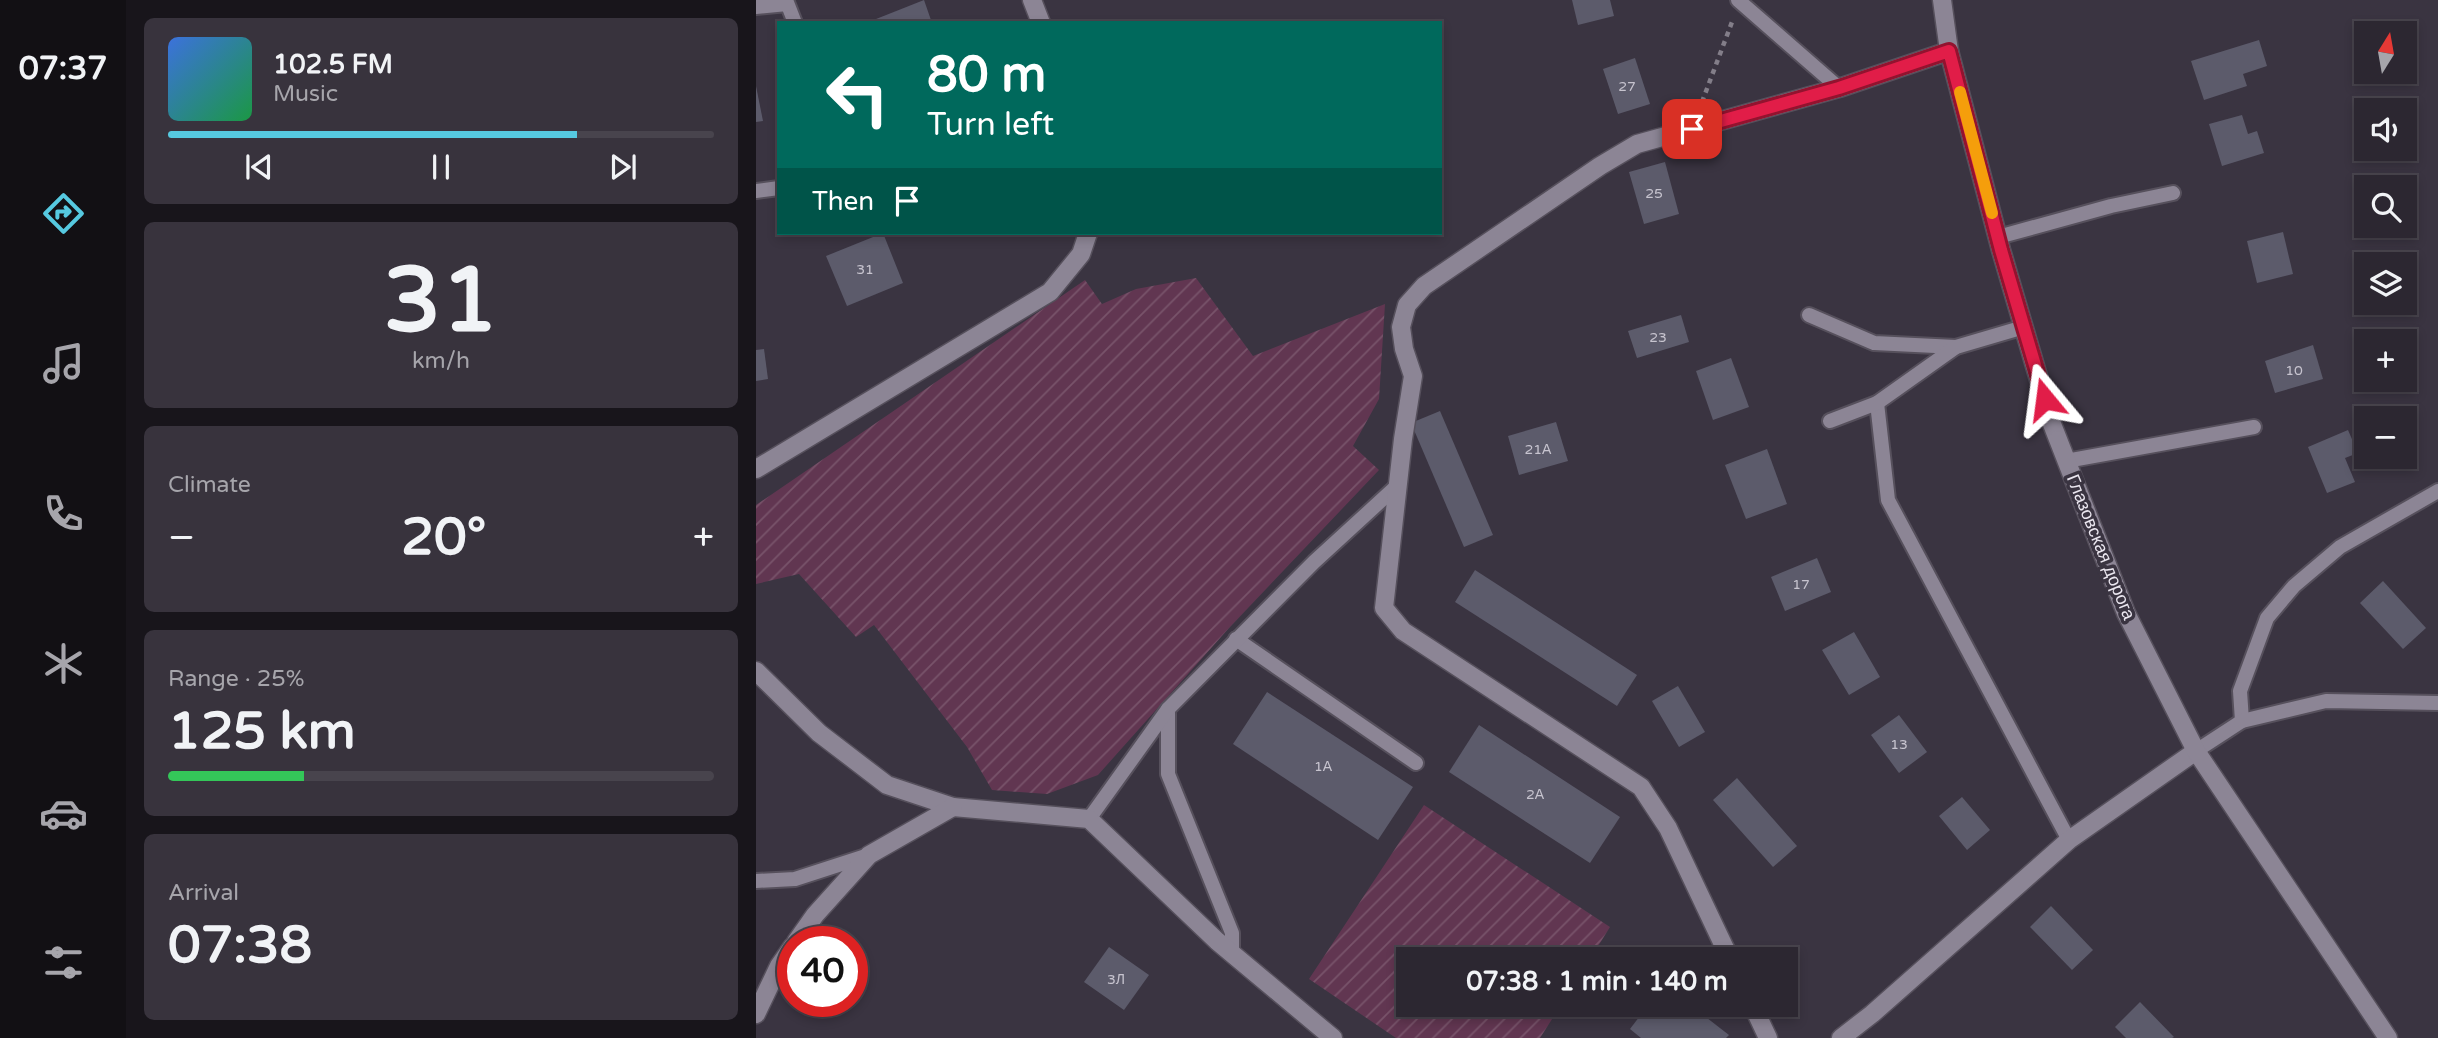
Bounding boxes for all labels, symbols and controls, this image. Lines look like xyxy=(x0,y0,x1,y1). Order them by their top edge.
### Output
north arrow xyxy=(2354,21,2417,84)
map controls xyxy=(2354,21,2417,469)
text: 80 m xyxy=(927,46,1046,105)
text: 102.5 FM xyxy=(273,49,393,80)
icon: left xyxy=(812,49,903,140)
text: 07:37 xyxy=(19,50,107,88)
house number: 27 xyxy=(1618,78,1636,95)
text: Music xyxy=(273,80,338,108)
button: sound xyxy=(2354,98,2417,161)
pin xyxy=(1662,99,1722,159)
text: Turn left xyxy=(927,106,1054,144)
icon: arrive xyxy=(1673,110,1711,148)
icon: previous xyxy=(240,148,278,186)
icon: pause xyxy=(422,148,460,186)
icon: next xyxy=(604,148,642,186)
button: search xyxy=(2354,175,2417,238)
icon: arrive xyxy=(888,182,926,220)
house number: 25 xyxy=(1645,185,1663,202)
text: Then xyxy=(812,186,874,217)
icon: directions xyxy=(39,189,88,238)
text: 31 xyxy=(384,246,498,356)
button: layers xyxy=(2354,252,2417,315)
house number: 31 xyxy=(856,261,874,278)
house number: 23 xyxy=(1649,329,1667,346)
button: + xyxy=(2354,329,2417,392)
icon: music xyxy=(39,339,88,388)
text: km/h xyxy=(412,347,470,375)
position arrow xyxy=(2008,362,2082,436)
house number: 10 xyxy=(2285,362,2303,379)
button: − xyxy=(2354,406,2417,469)
house number: 21А xyxy=(1525,441,1552,458)
text: Climate xyxy=(168,471,251,499)
street label: Глазовская дорога xyxy=(2062,471,2141,624)
icon: phone xyxy=(39,489,88,538)
text: 20° xyxy=(401,506,486,569)
text: − xyxy=(168,515,195,561)
text: + xyxy=(693,515,714,561)
house number: 17 xyxy=(1792,576,1810,593)
icon: climate xyxy=(39,639,88,688)
text: Range · 25% xyxy=(168,665,304,693)
text: 125 km xyxy=(168,700,356,763)
house number: 13 xyxy=(1890,736,1908,753)
house number: 1А xyxy=(1314,758,1333,775)
house number: 2А xyxy=(1526,786,1545,803)
icon: car xyxy=(39,789,88,838)
text: Arrival xyxy=(168,879,239,907)
text: 07:38 xyxy=(168,914,312,977)
speed limit sign: 40 xyxy=(777,926,868,1017)
icon: filters xyxy=(39,938,88,987)
text: 07:38 · 1 min · 140 m xyxy=(1466,966,1728,997)
house number: 3Л xyxy=(1107,971,1125,988)

